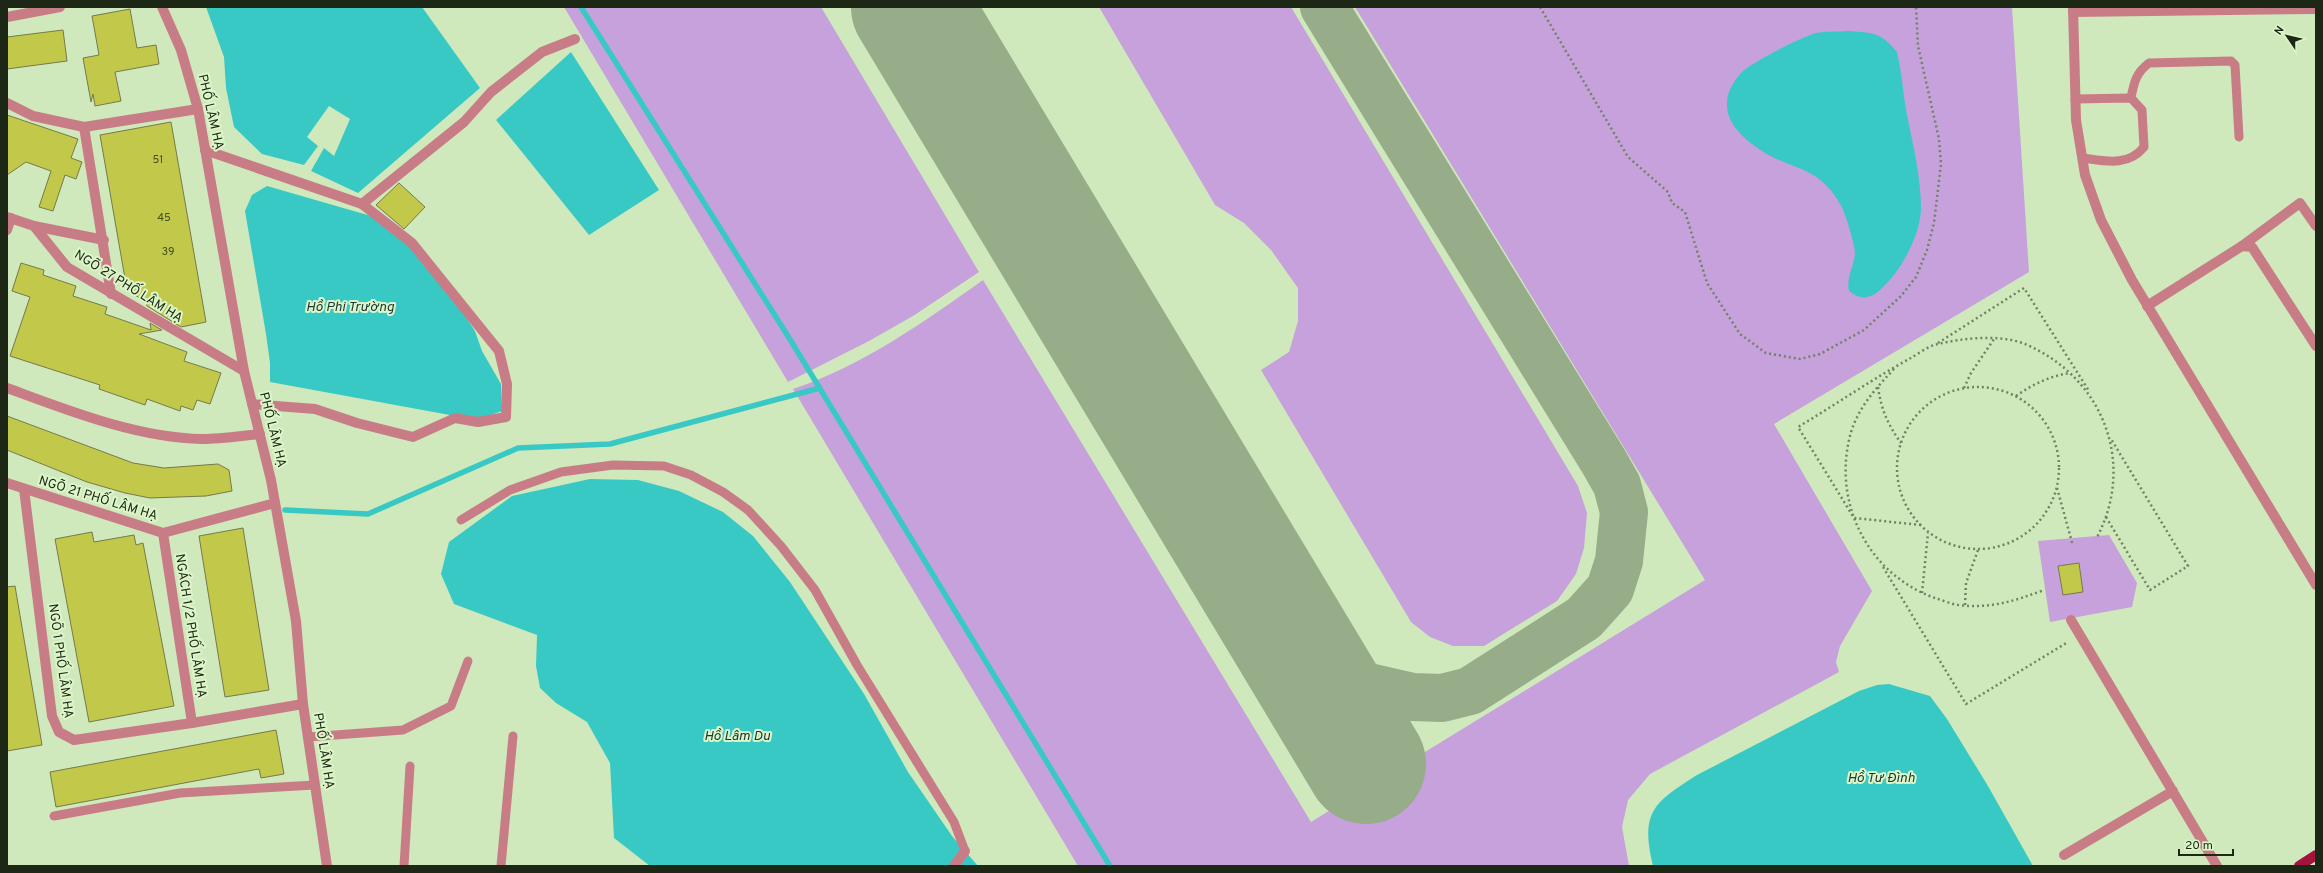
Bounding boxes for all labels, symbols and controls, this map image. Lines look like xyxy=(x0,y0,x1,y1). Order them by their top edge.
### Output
north arrow xyxy=(2267,16,2307,56)
text: N xyxy=(2272,24,2288,38)
street label: PHỐ LÂM HẠ xyxy=(194,72,230,152)
house number: 51 xyxy=(153,153,163,167)
house number: 45 xyxy=(157,211,171,225)
street label: NGÕ 27 PHỐ LÂM HẠ xyxy=(71,244,187,327)
house number: 39 xyxy=(162,245,174,259)
water label: Hồ Phi Trường xyxy=(306,299,395,316)
street label: PHỐ LÂM HẠ xyxy=(255,390,293,469)
street label: NGÕ 21 PHỐ LÂM HẠ xyxy=(37,469,161,525)
street label: NGÁCH 1/2 PHỐ LÂM HẠ xyxy=(171,552,213,699)
street label: NGÕ 1 PHỐ LÂM HẠ xyxy=(44,602,80,720)
street label: PHỐ LÂM HẠ xyxy=(309,711,341,790)
water label: Hồ Lâm Du xyxy=(704,728,770,745)
water label: Hồ Tư Đình xyxy=(1847,770,1915,787)
scale bar xyxy=(2179,831,2233,857)
text: 20 m xyxy=(2185,838,2213,854)

